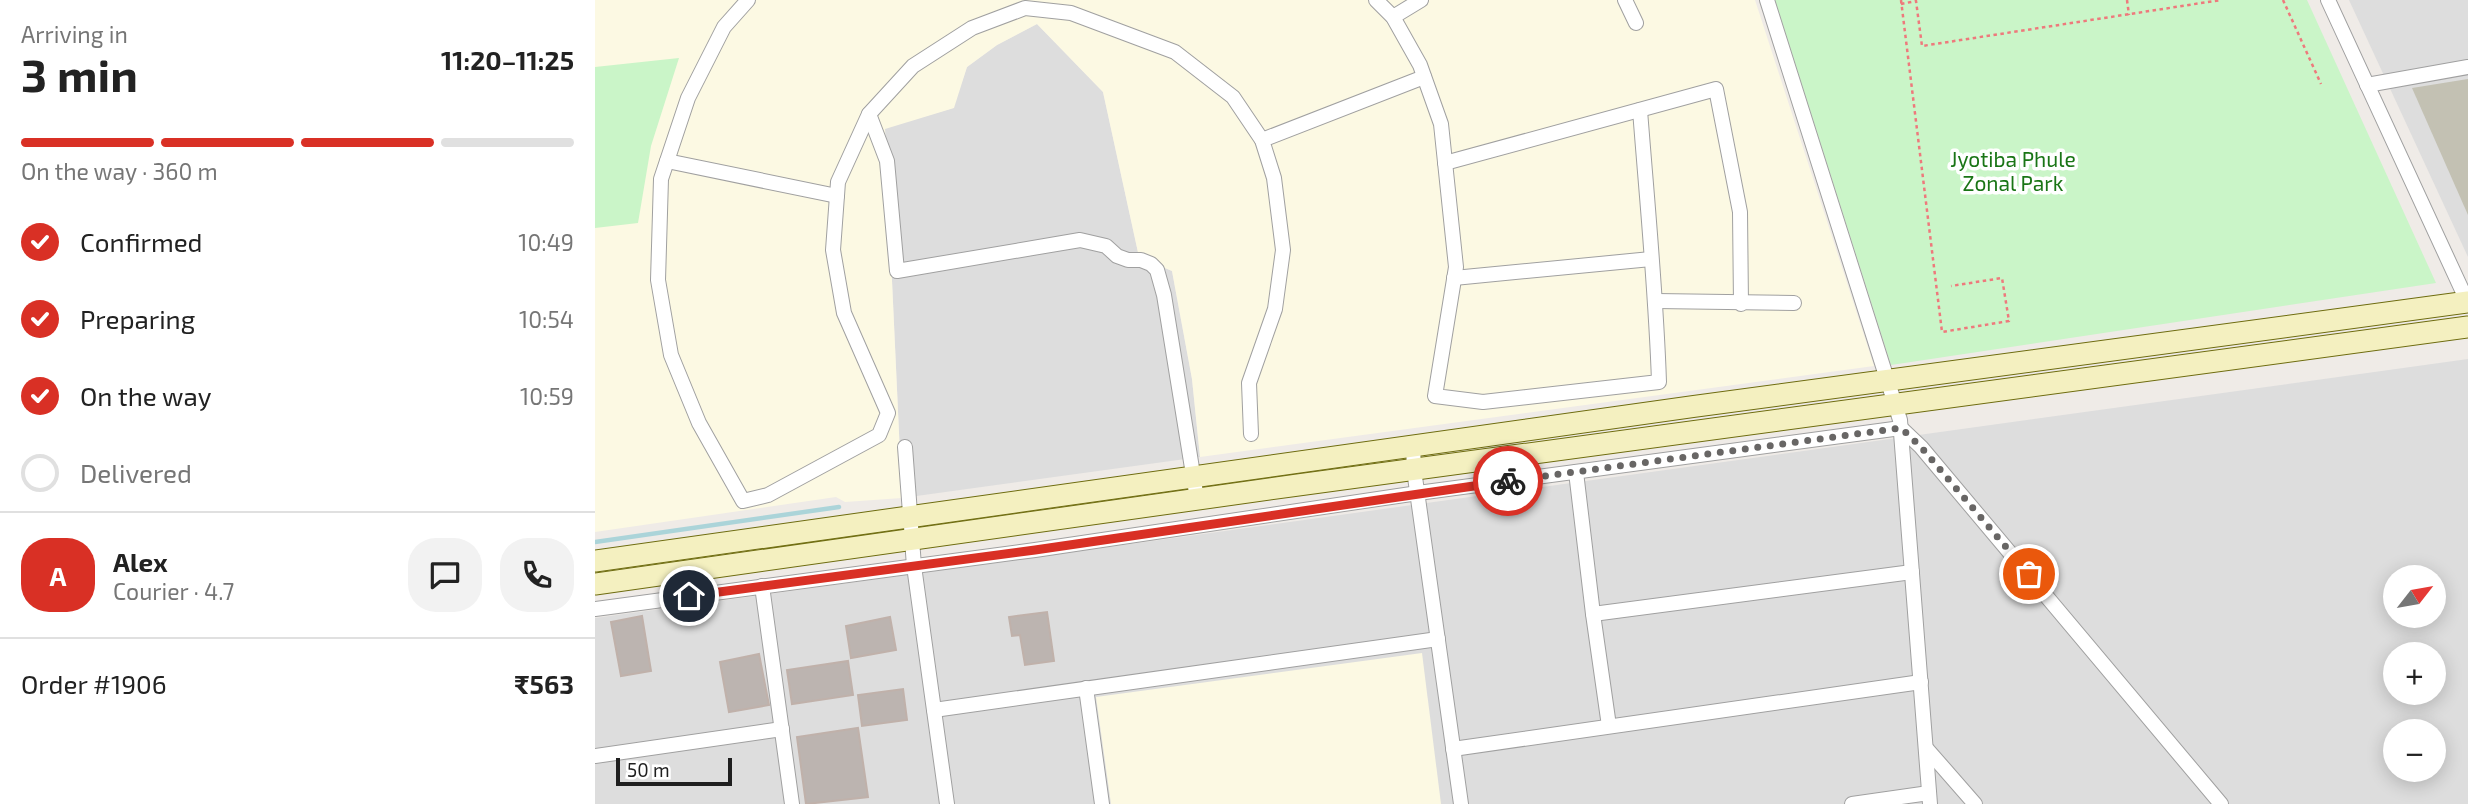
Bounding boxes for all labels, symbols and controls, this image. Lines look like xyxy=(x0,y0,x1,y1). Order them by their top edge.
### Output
text: Arriving in xyxy=(21,20,128,48)
text: 11:20–11:25 xyxy=(441,44,574,75)
text: 3 min xyxy=(21,46,138,101)
park label: Jyotiba Phule Zonal Park xyxy=(1950,146,2076,195)
text: On the way · 360 m xyxy=(21,157,218,185)
icon: check xyxy=(21,223,59,261)
text: Confirmed xyxy=(80,226,203,257)
text: 10:49 xyxy=(518,228,574,256)
icon: check xyxy=(21,300,59,338)
text: Preparing xyxy=(80,303,195,334)
text: 10:54 xyxy=(519,305,574,333)
icon: check xyxy=(21,377,59,415)
text: On the way xyxy=(80,380,211,411)
text: 10:59 xyxy=(520,382,574,410)
courier xyxy=(1473,446,1543,516)
text: Delivered xyxy=(80,457,192,488)
icon: bike xyxy=(1489,462,1527,500)
button: chat xyxy=(408,538,482,612)
button: phone xyxy=(500,538,574,612)
pin xyxy=(1999,544,2059,604)
text: Alex xyxy=(113,546,168,577)
icon: bag xyxy=(2010,555,2048,593)
text: A xyxy=(50,560,66,591)
north arrow xyxy=(2383,565,2447,628)
map controls xyxy=(2383,565,2446,782)
pin xyxy=(659,566,719,626)
text: Courier · 4.7 xyxy=(113,577,234,605)
icon: home xyxy=(670,577,708,615)
button: + xyxy=(2383,642,2446,705)
text: Order #1906 xyxy=(21,668,167,699)
text: ₹563 xyxy=(514,668,574,699)
button: − xyxy=(2383,719,2446,782)
scale bar xyxy=(616,755,731,787)
text: 50 m xyxy=(627,758,670,781)

